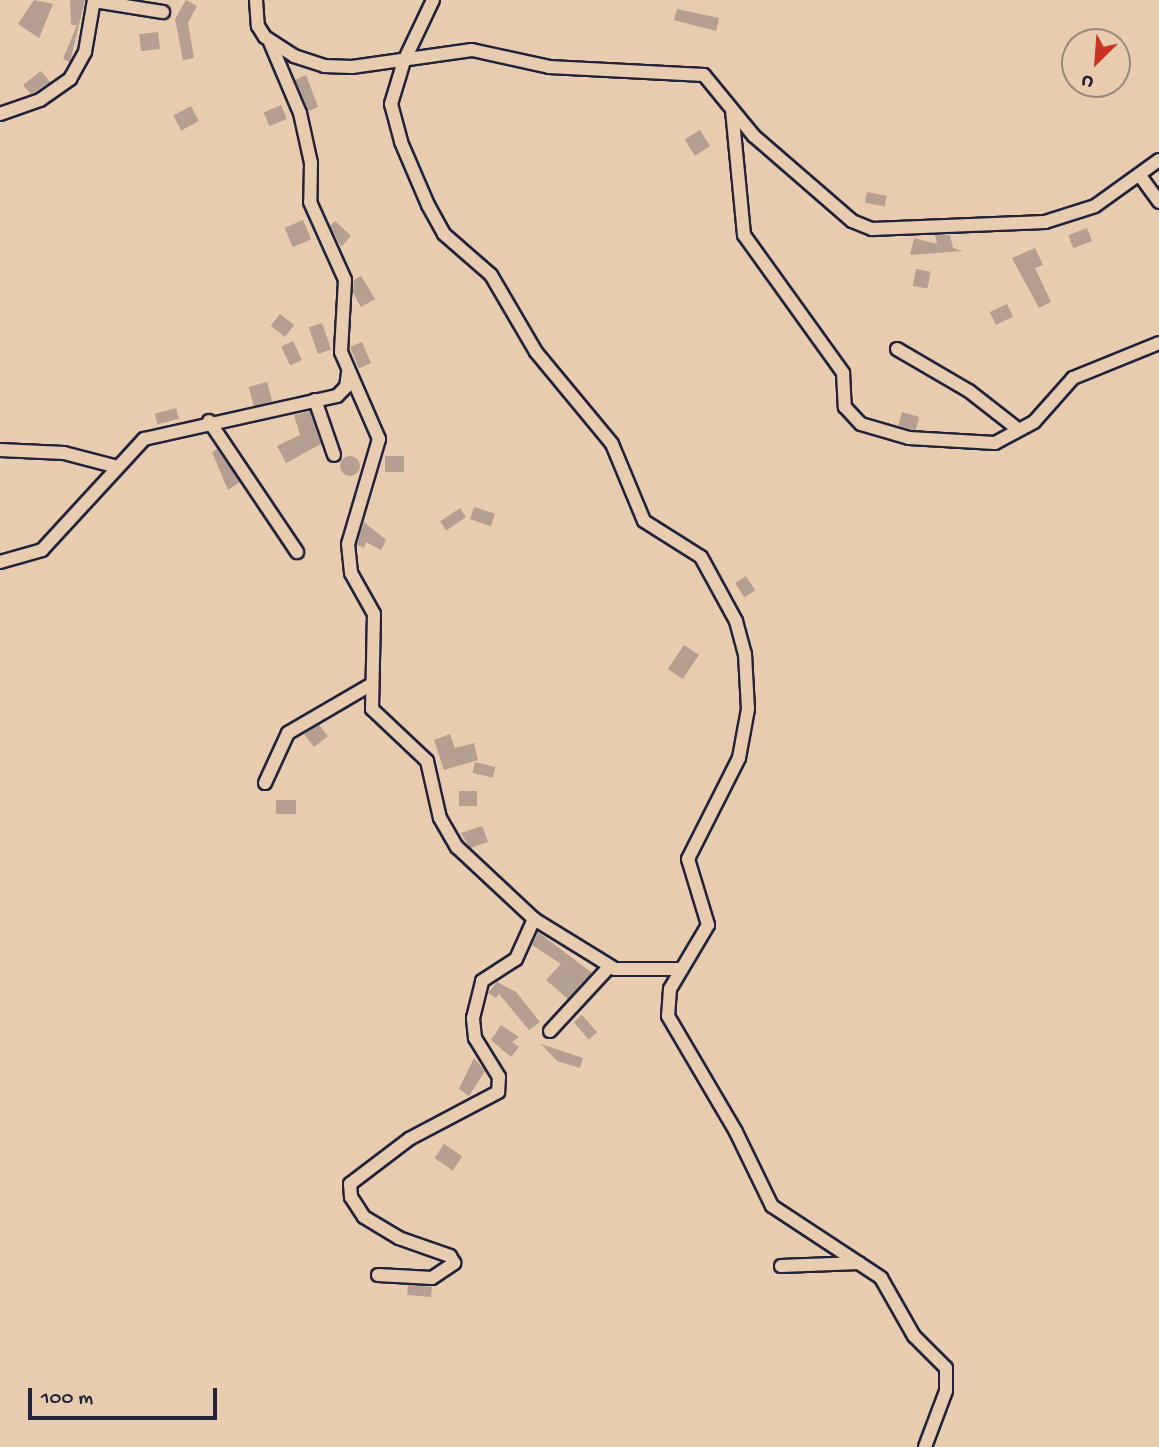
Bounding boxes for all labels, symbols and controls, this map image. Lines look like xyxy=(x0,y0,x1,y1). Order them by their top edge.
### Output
north arrow xyxy=(1061,28,1131,98)
text: U xyxy=(1078,68,1098,93)
scale bar xyxy=(32,1374,220,1418)
text: 100 m xyxy=(41,1387,93,1412)

